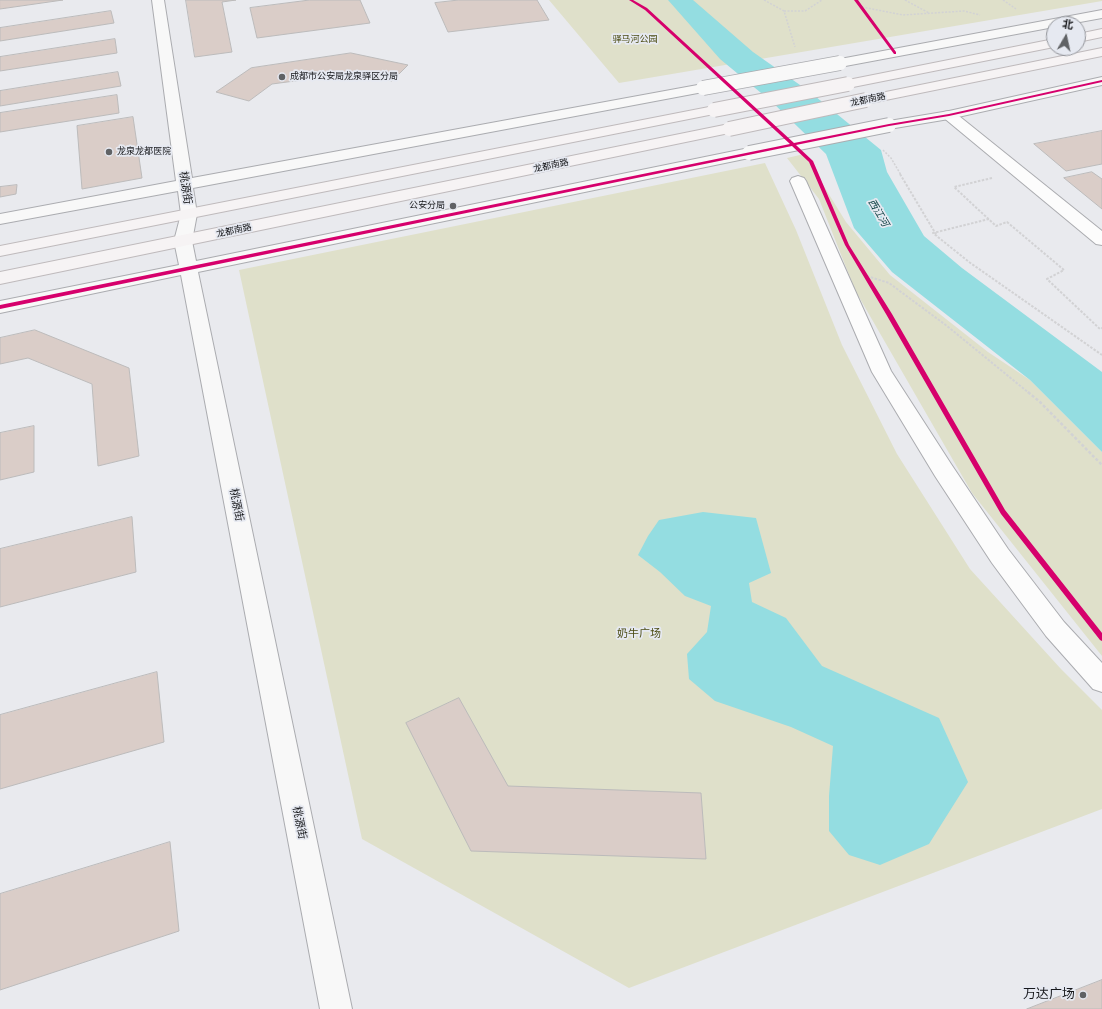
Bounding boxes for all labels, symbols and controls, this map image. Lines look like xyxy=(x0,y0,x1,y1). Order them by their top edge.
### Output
north arrow xyxy=(1046,16,1086,56)
text: 北 xyxy=(1061,17,1074,32)
park label: 驿马河公园 xyxy=(613,35,657,45)
marker: 成都市公安局龙泉驿区分局 xyxy=(277,72,287,82)
place label: 成都市公安局龙泉驿区分局 xyxy=(290,72,398,82)
street label: 龙都南路 xyxy=(849,91,887,109)
marker: 龙泉龙都医院 xyxy=(104,147,114,157)
place label: 龙泉龙都医院 xyxy=(117,147,171,157)
street label: 龙都南路 xyxy=(532,157,570,175)
street label: 桃源街 xyxy=(176,171,194,205)
water label: 西江河 xyxy=(865,197,891,229)
place label: 公安分局 xyxy=(409,201,445,211)
marker: 公安分局 xyxy=(448,201,458,211)
street label: 龙都南路 xyxy=(215,222,253,240)
street label: 桃源街 xyxy=(226,488,246,522)
park label: 奶牛广场 xyxy=(617,627,661,641)
street label: 桃源街 xyxy=(289,806,309,840)
place label: 万达广场 xyxy=(1023,987,1075,1003)
marker: 万达广场 xyxy=(1078,990,1088,1000)

